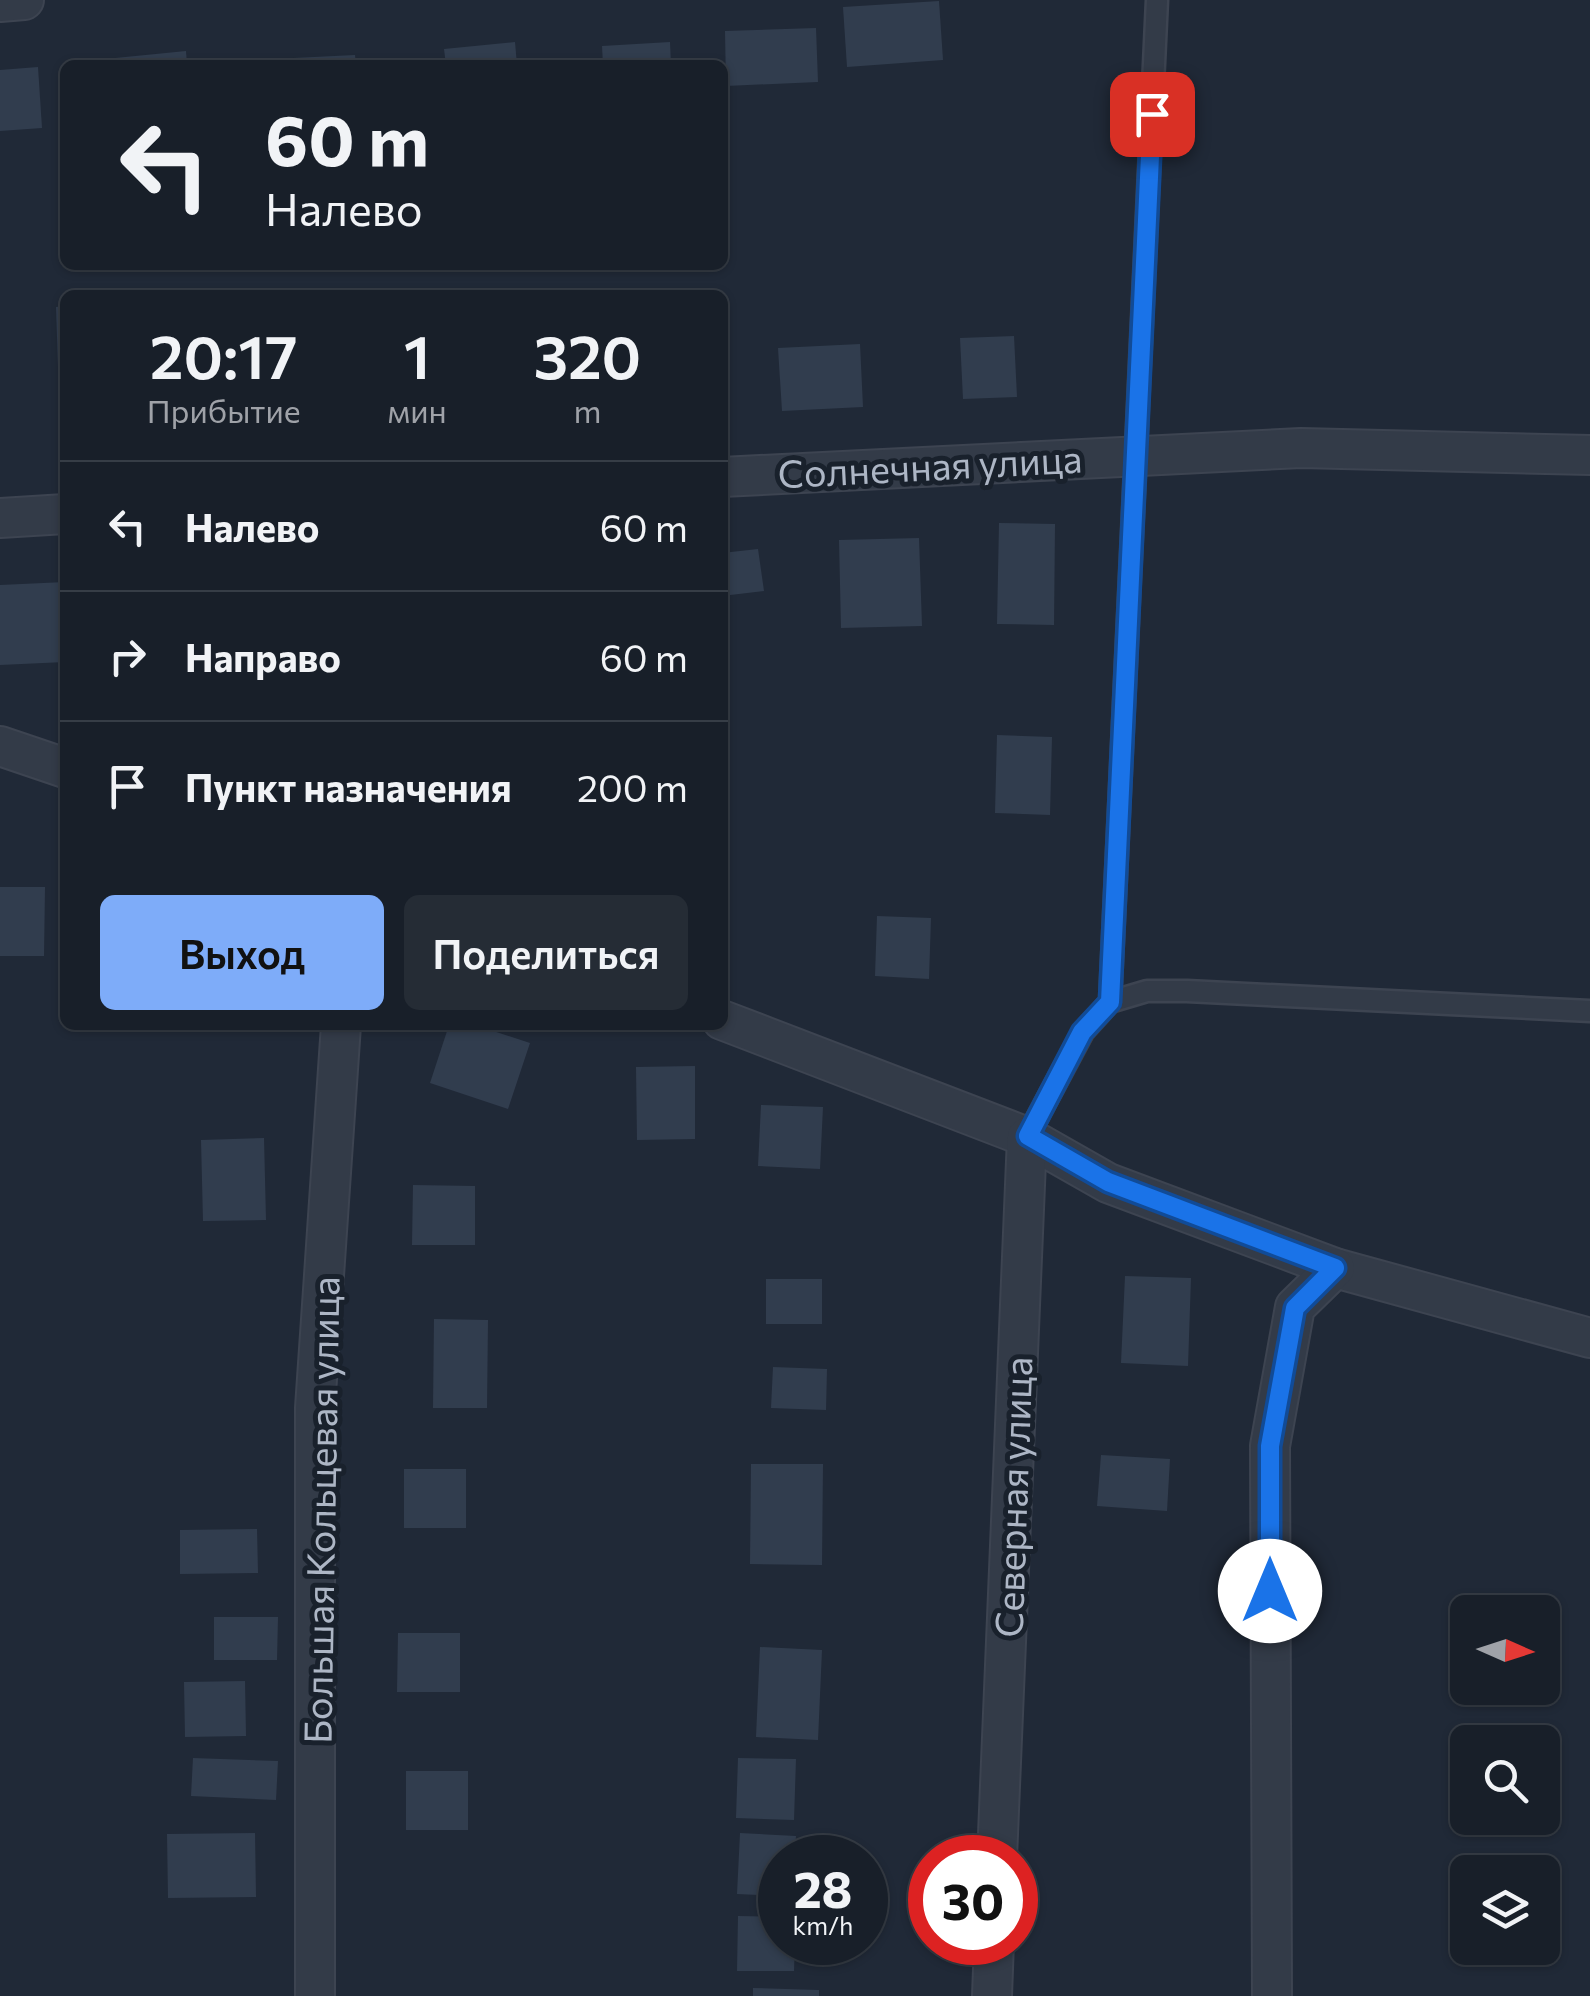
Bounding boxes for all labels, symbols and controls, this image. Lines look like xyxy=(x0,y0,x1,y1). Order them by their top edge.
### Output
pin xyxy=(1110,72,1195,157)
icon: arrive xyxy=(1125,87,1180,142)
text: 60 m xyxy=(265,95,429,180)
icon: left xyxy=(100,100,230,230)
text: Налево xyxy=(265,180,423,235)
text: 20:17 xyxy=(150,318,298,391)
text: 1 xyxy=(404,318,430,391)
text: 320 xyxy=(534,318,641,391)
text: Прибытие xyxy=(147,390,301,430)
text: мин xyxy=(387,390,447,430)
text: m xyxy=(573,390,601,430)
street label: Солнечная улица xyxy=(777,434,1083,496)
icon: left xyxy=(100,499,155,554)
text: Налево xyxy=(185,503,319,550)
text: 60 m xyxy=(600,503,688,550)
icon: right xyxy=(100,629,155,684)
text: Направо xyxy=(185,633,341,680)
text: 60 m xyxy=(600,633,688,680)
icon: arrive xyxy=(100,759,155,814)
text: Пункт назначения xyxy=(185,763,512,810)
text: 200 m xyxy=(577,763,688,810)
button: Выход xyxy=(100,895,384,1010)
button: Поделиться xyxy=(404,895,688,1010)
street label: Большая Кольцевая улица xyxy=(292,1276,348,1744)
street label: Северная улица xyxy=(984,1356,1040,1638)
position arrow xyxy=(1218,1539,1322,1643)
north arrow xyxy=(1450,1595,1560,1705)
map controls xyxy=(1450,1595,1560,1965)
button: search xyxy=(1450,1725,1560,1835)
speed limit sign: 30 xyxy=(908,1835,1038,1965)
button: layers xyxy=(1450,1855,1560,1965)
text: 28 xyxy=(793,1857,853,1918)
text: km/h xyxy=(793,1910,853,1940)

